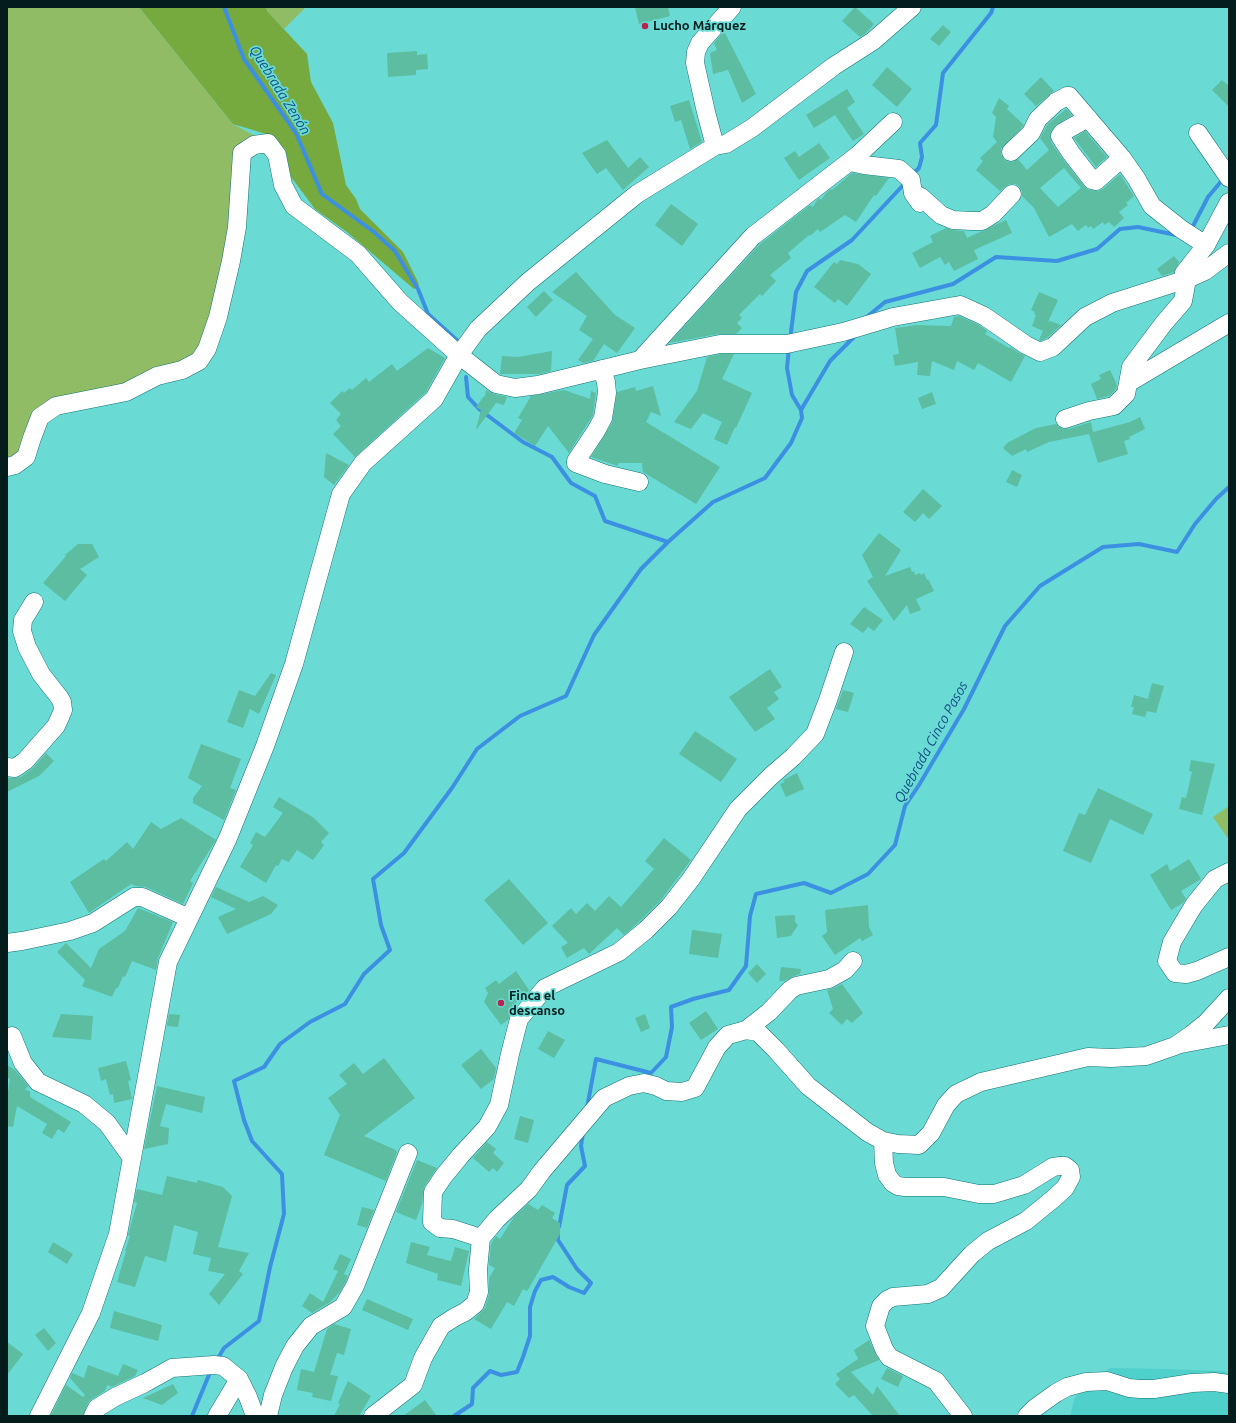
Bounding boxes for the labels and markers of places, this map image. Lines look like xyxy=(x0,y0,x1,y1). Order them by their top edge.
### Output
place label: Lucho Márquez xyxy=(653,18,746,34)
marker: Lucho Márquez xyxy=(640,21,650,31)
place label: Finca el descanso xyxy=(509,988,565,1019)
marker: Finca el descanso xyxy=(496,998,506,1008)

